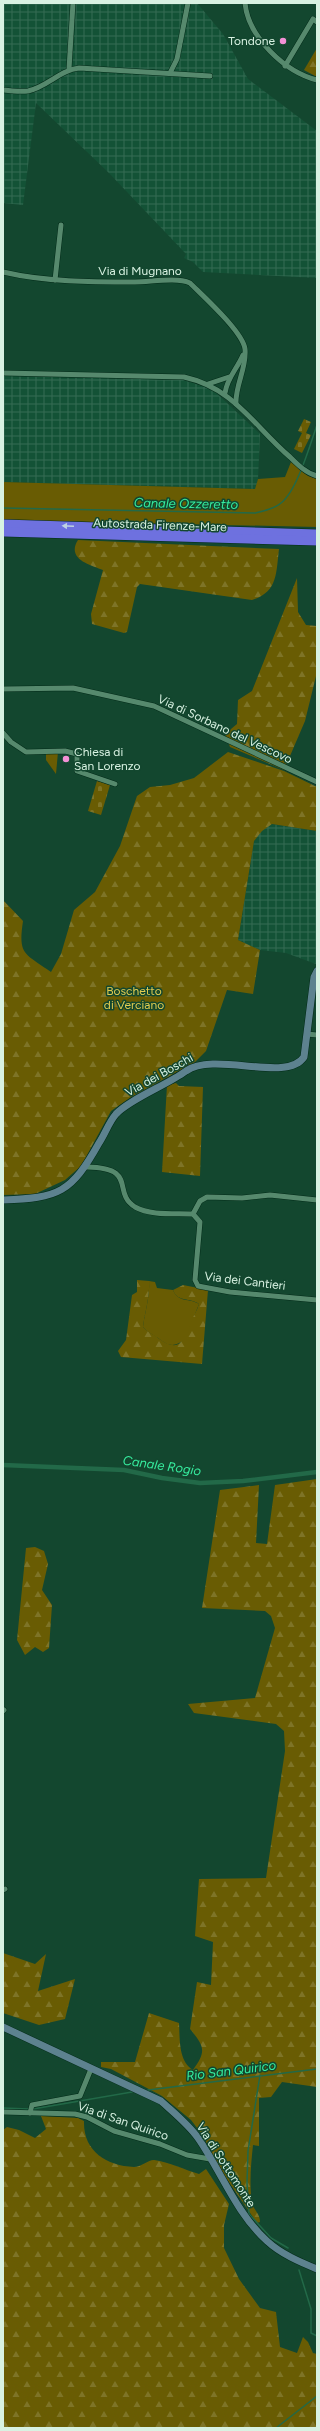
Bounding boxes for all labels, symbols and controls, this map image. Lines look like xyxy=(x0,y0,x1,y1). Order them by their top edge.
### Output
place label: Tondone xyxy=(228,34,275,48)
marker: Tondone xyxy=(278,36,288,46)
street label: Via di Mugnano xyxy=(98,264,182,278)
water label: Canale Ozzeretto xyxy=(134,495,239,512)
street label: Autostrada Firenze-Mare xyxy=(93,516,227,534)
one-way arrow xyxy=(62,523,74,530)
street label: Via di Sorbano del Vescovo xyxy=(156,692,294,766)
place label: Chiesa di San Lorenzo xyxy=(74,745,141,773)
marker: Chiesa di San Lorenzo xyxy=(61,754,71,764)
park label: Boschetto di Verciano xyxy=(104,984,164,1012)
street label: Via dei Boschi xyxy=(123,1051,195,1099)
street label: Via dei Cantieri xyxy=(204,1269,286,1293)
water label: Canale Rogio xyxy=(122,1453,203,1478)
water label: Rio San Quirico xyxy=(185,2057,277,2083)
street label: Via di San Quirico xyxy=(76,2099,170,2143)
street label: Via di Sottomonte xyxy=(193,2120,259,2210)

